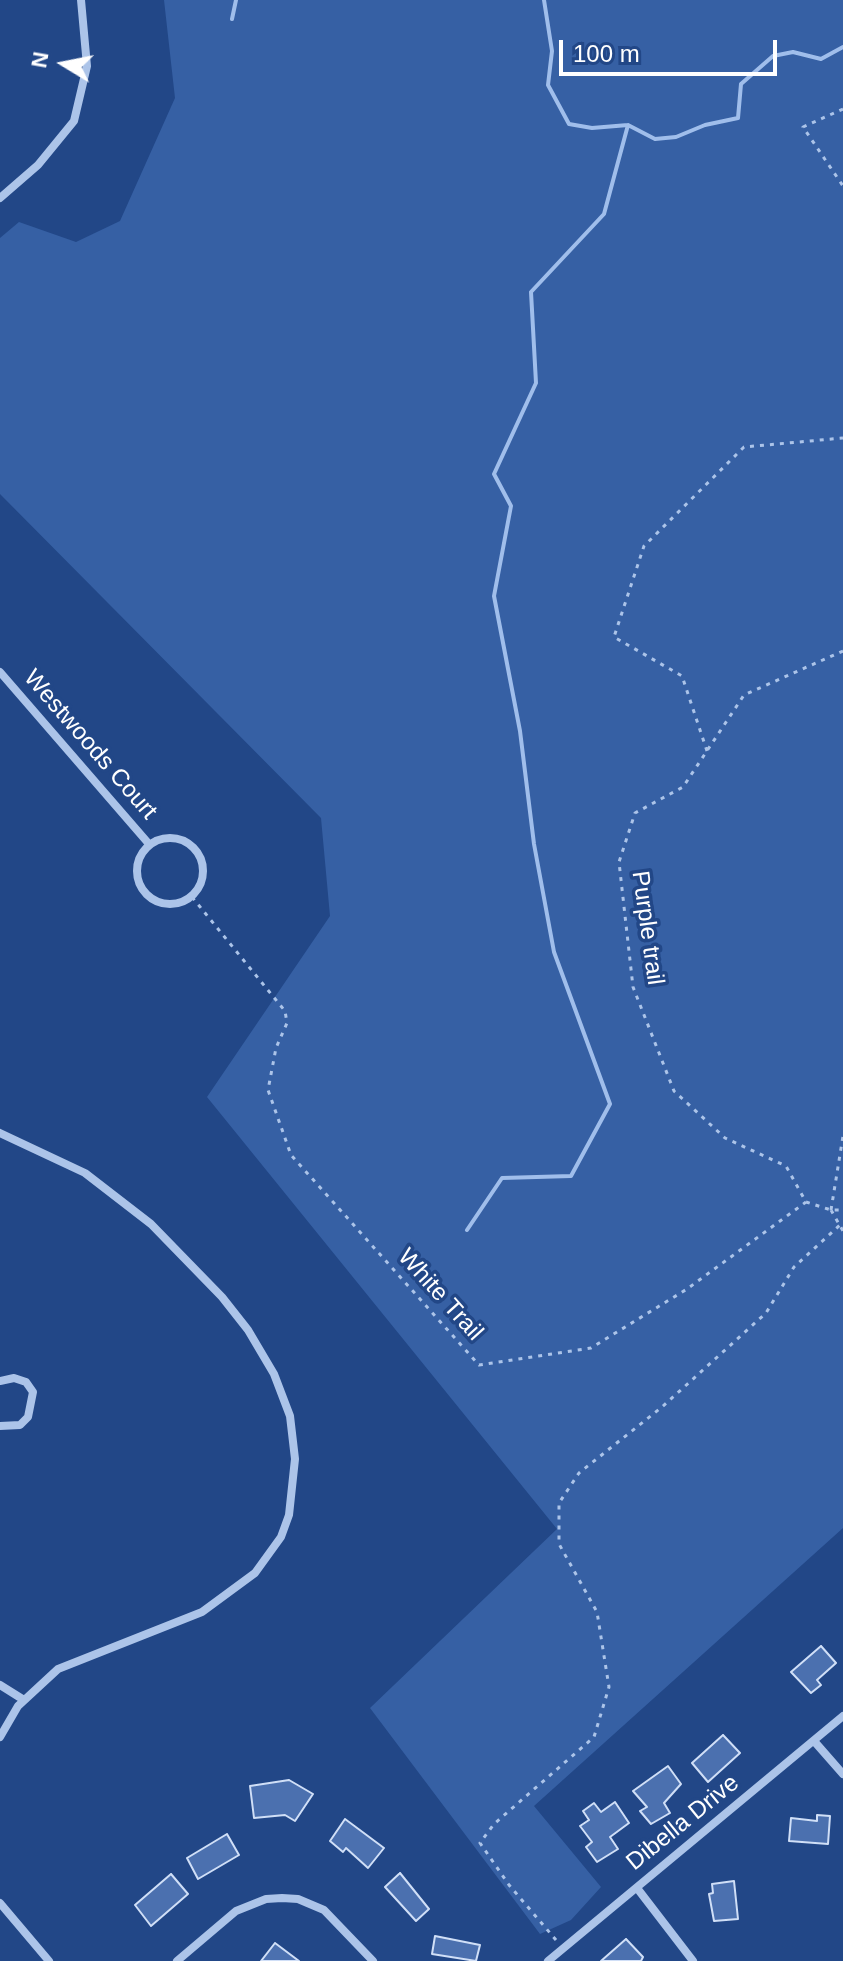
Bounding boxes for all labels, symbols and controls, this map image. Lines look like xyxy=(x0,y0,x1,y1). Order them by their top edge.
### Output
north arrow xyxy=(24,24,104,104)
scale bar xyxy=(563,24,781,74)
text: 100 m xyxy=(573,40,640,67)
text: N xyxy=(26,50,54,70)
street label: Westwoods Court xyxy=(17,664,163,826)
street label: Purple trail xyxy=(625,869,669,987)
street label: White Trail xyxy=(391,1243,489,1347)
street label: Dibella Drive xyxy=(621,1769,745,1877)

